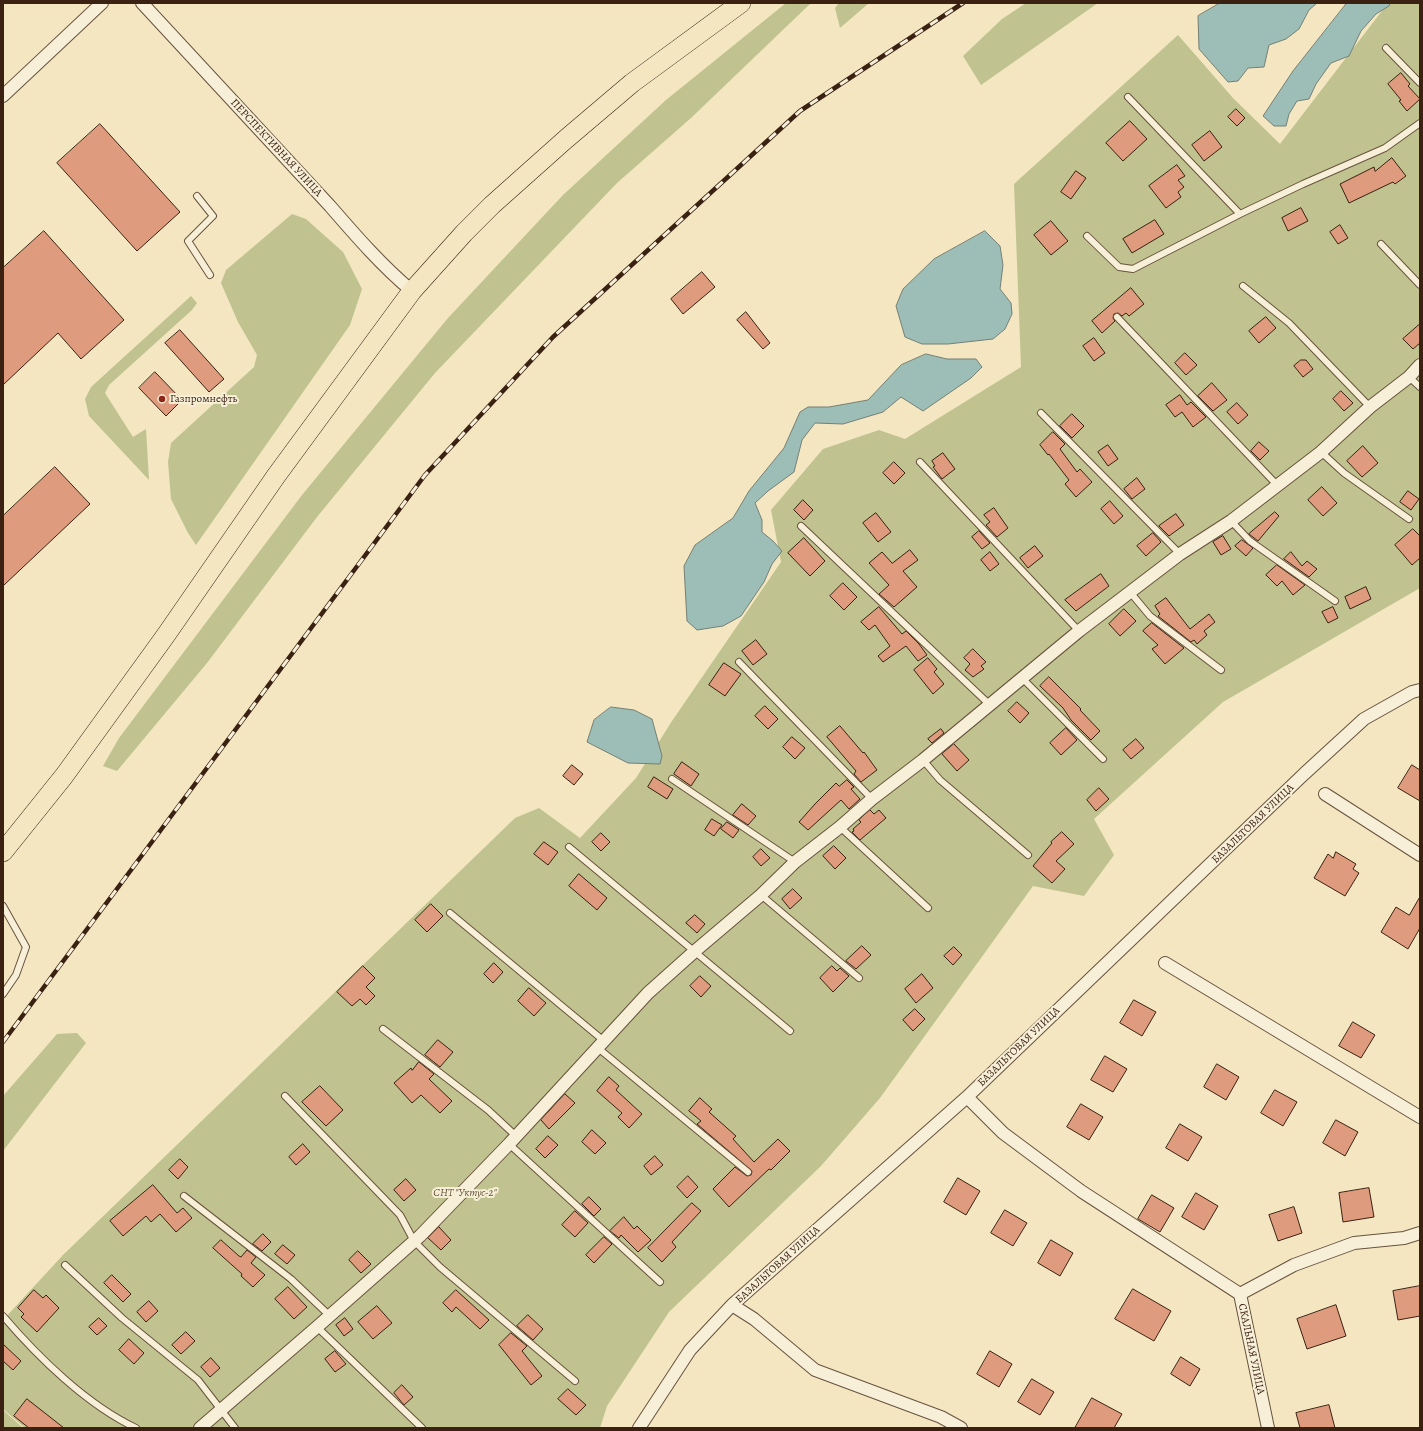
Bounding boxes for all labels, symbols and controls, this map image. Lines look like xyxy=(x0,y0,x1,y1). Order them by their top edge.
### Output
street label: ПЕРСПЕКТИВНАЯ УЛИЦА xyxy=(227,96,325,200)
place label: Газпромнефть xyxy=(170,392,237,406)
marker: Газпромнефть xyxy=(157,394,167,404)
street label: БАЗАЛЬТОВАЯ УЛИЦА xyxy=(1209,781,1297,867)
street label: БАЗАЛЬТОВАЯ УЛИЦА xyxy=(975,1004,1063,1090)
park label: СНТ "Уктус-2" xyxy=(433,1186,497,1200)
street label: БАЗАЛЬТОВАЯ УЛИЦА xyxy=(733,1224,823,1306)
street label: СКАЛЬНАЯ УЛИЦА xyxy=(1235,1302,1267,1396)

